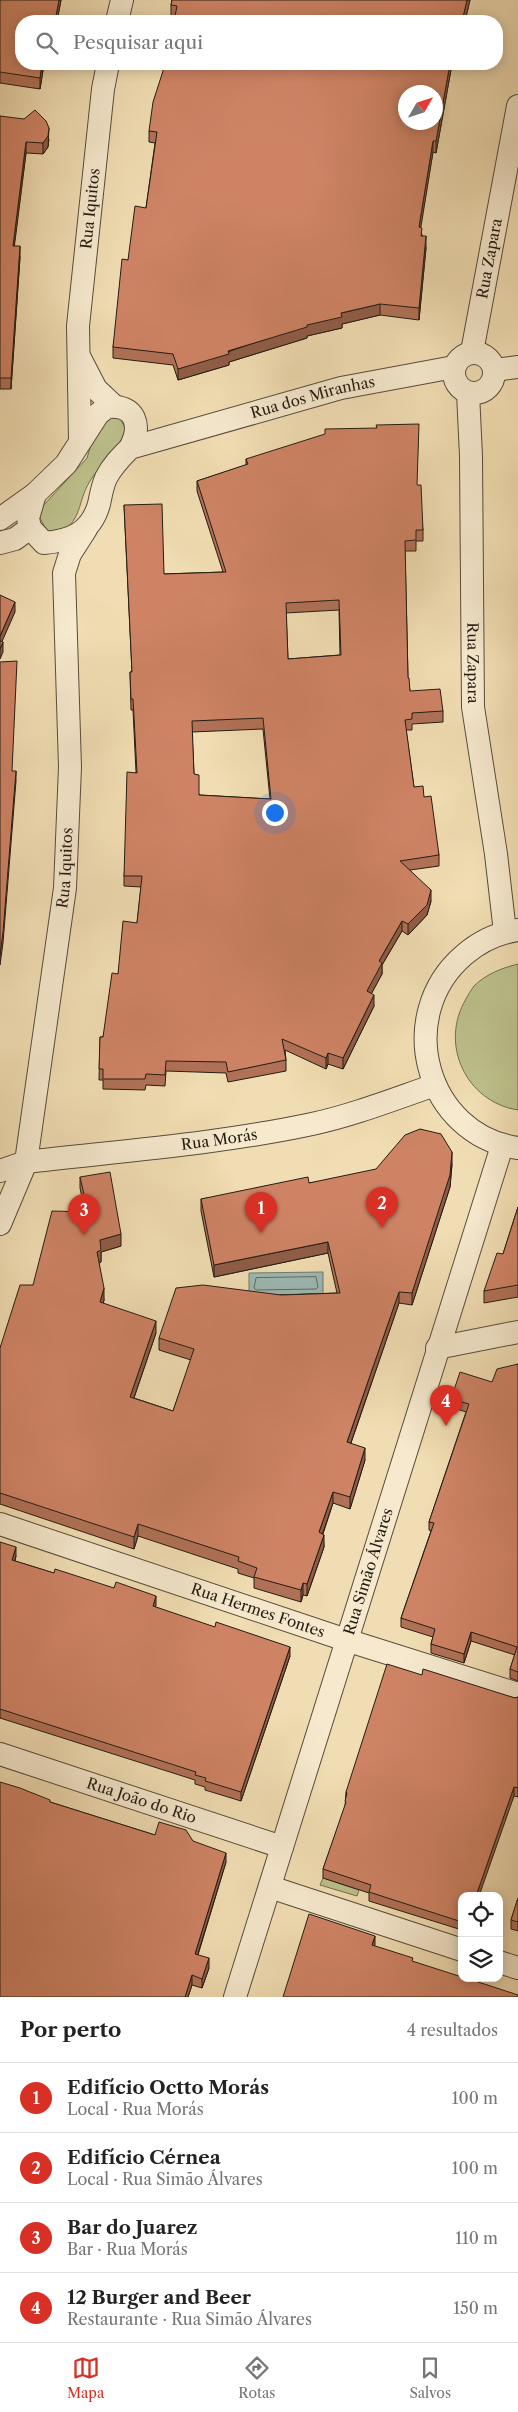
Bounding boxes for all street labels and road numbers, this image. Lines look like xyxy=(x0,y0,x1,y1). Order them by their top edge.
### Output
street label: Rua Iquitos xyxy=(76,167,104,250)
street label: Rua Zapara xyxy=(472,217,506,300)
street label: Rua dos Miranhas xyxy=(248,372,377,422)
street label: Rua Zapara xyxy=(463,622,483,704)
street label: Rua Iquitos xyxy=(52,827,76,910)
street label: Rua Morás xyxy=(180,1124,259,1154)
street label: Rua Simão Álvares xyxy=(339,1505,397,1637)
street label: Rua Hermes Fontes xyxy=(189,1579,327,1641)
street label: Rua João do Rio xyxy=(84,1773,199,1827)

